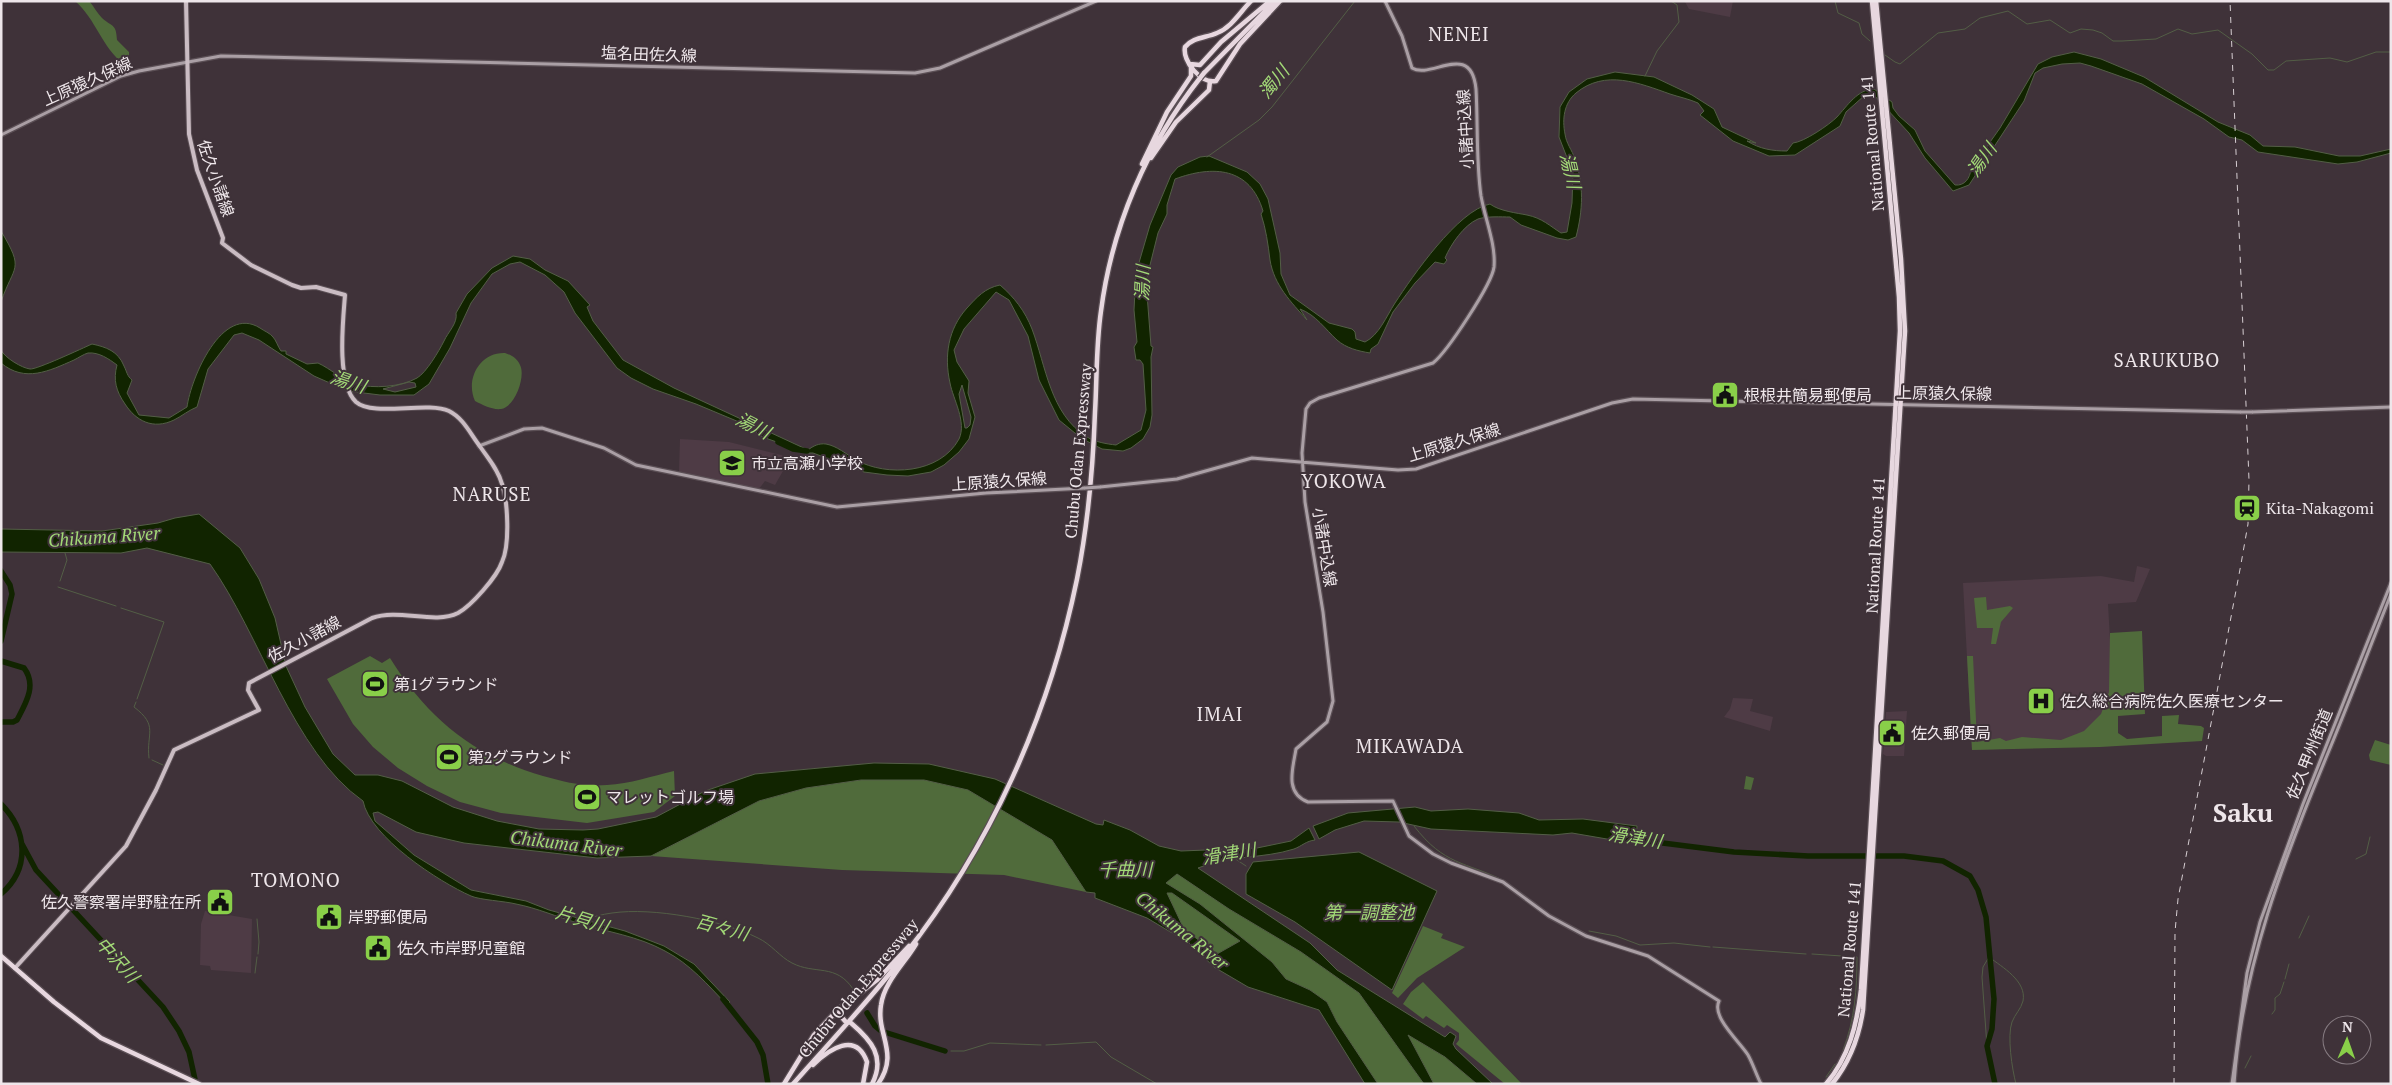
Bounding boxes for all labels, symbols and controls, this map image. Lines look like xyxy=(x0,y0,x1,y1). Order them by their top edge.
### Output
district label: NENEI xyxy=(1428,21,1490,46)
street label: 塩名田佐久線 xyxy=(601,41,697,67)
street label: 上原猿久保線 xyxy=(39,51,135,111)
water label: 濁川 xyxy=(1253,58,1295,103)
street label: National Route 141 xyxy=(1855,74,1889,212)
street label: 小諸中込線 xyxy=(1452,88,1478,170)
water label: 湯川 xyxy=(1961,136,2002,181)
street label: 佐久小諸線 xyxy=(193,137,239,219)
water label: 湯川 xyxy=(1555,151,1587,193)
water label: 湯川 xyxy=(1129,263,1155,301)
district label: SARUKUBO xyxy=(2114,347,2220,372)
street label: Chubu Odan Expressway xyxy=(1059,362,1097,539)
water label: 湯川 xyxy=(327,364,371,399)
public building icon: 根根井簡易郵便局 xyxy=(1710,380,1740,410)
street label: 上原猿久保線 xyxy=(1896,381,1992,405)
place label: 根根井簡易郵便局 xyxy=(1744,384,1872,406)
water label: 湯川 xyxy=(732,406,777,445)
street label: 上原猿久保線 xyxy=(1405,417,1503,467)
school or university icon: 市立高瀬小学校 xyxy=(717,448,747,478)
place label: 市立高瀬小学校 xyxy=(751,452,863,474)
street label: 上原猿久保線 xyxy=(950,467,1048,495)
district label: YOKOWA xyxy=(1301,468,1387,493)
street label: National Route 141 xyxy=(1860,476,1890,614)
district label: NARUSE xyxy=(453,481,532,506)
station icon: Kita-Nakagomi xyxy=(2232,493,2262,523)
place label: Kita-Nakagomi xyxy=(2266,497,2374,519)
street label: 小諸中込線 xyxy=(1308,506,1342,588)
water label: Chikuma River xyxy=(47,520,162,552)
street label: 佐久小諸線 xyxy=(264,611,344,667)
sports icon: 第1グラウンド xyxy=(360,669,390,699)
place label: 第1グラウンド xyxy=(394,673,499,695)
hospital icon: 佐久総合病院佐久医療センター xyxy=(2026,686,2056,716)
place label: 佐久総合病院佐久医療センター xyxy=(2060,690,2284,712)
district label: IMAI xyxy=(1197,701,1243,726)
street label: 佐久甲州街道 xyxy=(2281,705,2337,803)
public building icon: 佐久郵便局 xyxy=(1877,718,1907,748)
place label: 佐久郵便局 xyxy=(1911,722,1991,744)
district label: MIKAWADA xyxy=(1356,733,1464,758)
sports icon: 第2グラウンド xyxy=(434,742,464,772)
place label: 第2グラウンド xyxy=(468,746,573,768)
sports icon: マレットゴルフ場 xyxy=(572,782,602,812)
place label: マレットゴルフ場 xyxy=(606,786,734,808)
district label: Saku xyxy=(2213,795,2273,829)
water label: 滑津川 xyxy=(1607,821,1666,853)
water label: Chikuma River xyxy=(509,824,624,862)
water label: 滑津川 xyxy=(1200,837,1259,869)
water label: 千曲川 xyxy=(1098,857,1154,881)
district label: TOMONO xyxy=(251,867,341,892)
street label: National Route 141 xyxy=(1832,880,1866,1018)
water label: Chikuma River xyxy=(1131,886,1235,976)
public building icon: 佐久警察署岸野駐在所 xyxy=(205,887,235,917)
place label: 佐久警察署岸野駐在所 xyxy=(41,891,201,913)
water label: 片貝川 xyxy=(553,900,614,939)
water label: 第一調整池 xyxy=(1324,900,1416,924)
public building icon: 岸野郵便局 xyxy=(314,902,344,932)
place label: 岸野郵便局 xyxy=(348,906,428,928)
water label: 百々川 xyxy=(693,908,753,946)
street label: Chubu Odan Expressway xyxy=(793,913,923,1062)
water label: 中沢川 xyxy=(91,931,146,989)
public building icon: 佐久市岸野児童館 xyxy=(363,933,393,963)
place label: 佐久市岸野児童館 xyxy=(397,937,525,959)
north arrow xyxy=(2322,1015,2372,1065)
text: N xyxy=(2342,1017,2353,1036)

